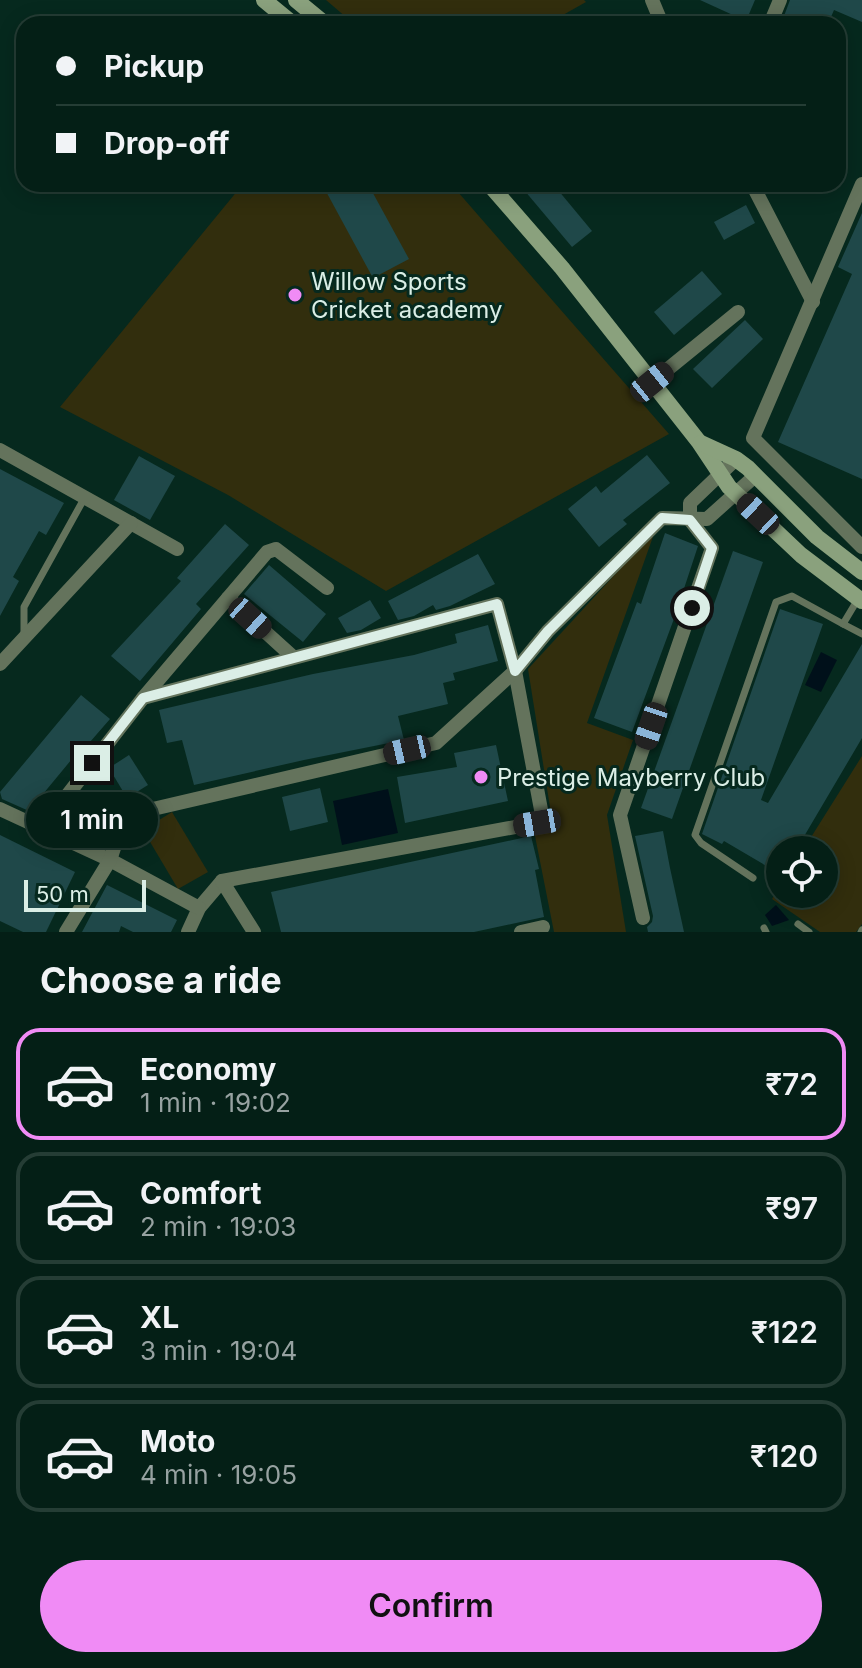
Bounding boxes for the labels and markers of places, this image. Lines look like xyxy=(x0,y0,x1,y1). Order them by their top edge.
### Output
place label: Willow Sports Cricket academy xyxy=(311,267,502,324)
marker: Willow Sports Cricket academy xyxy=(286,286,304,304)
place label: Prestige Mayberry Club xyxy=(497,763,765,792)
marker: Prestige Mayberry Club xyxy=(472,768,490,786)

